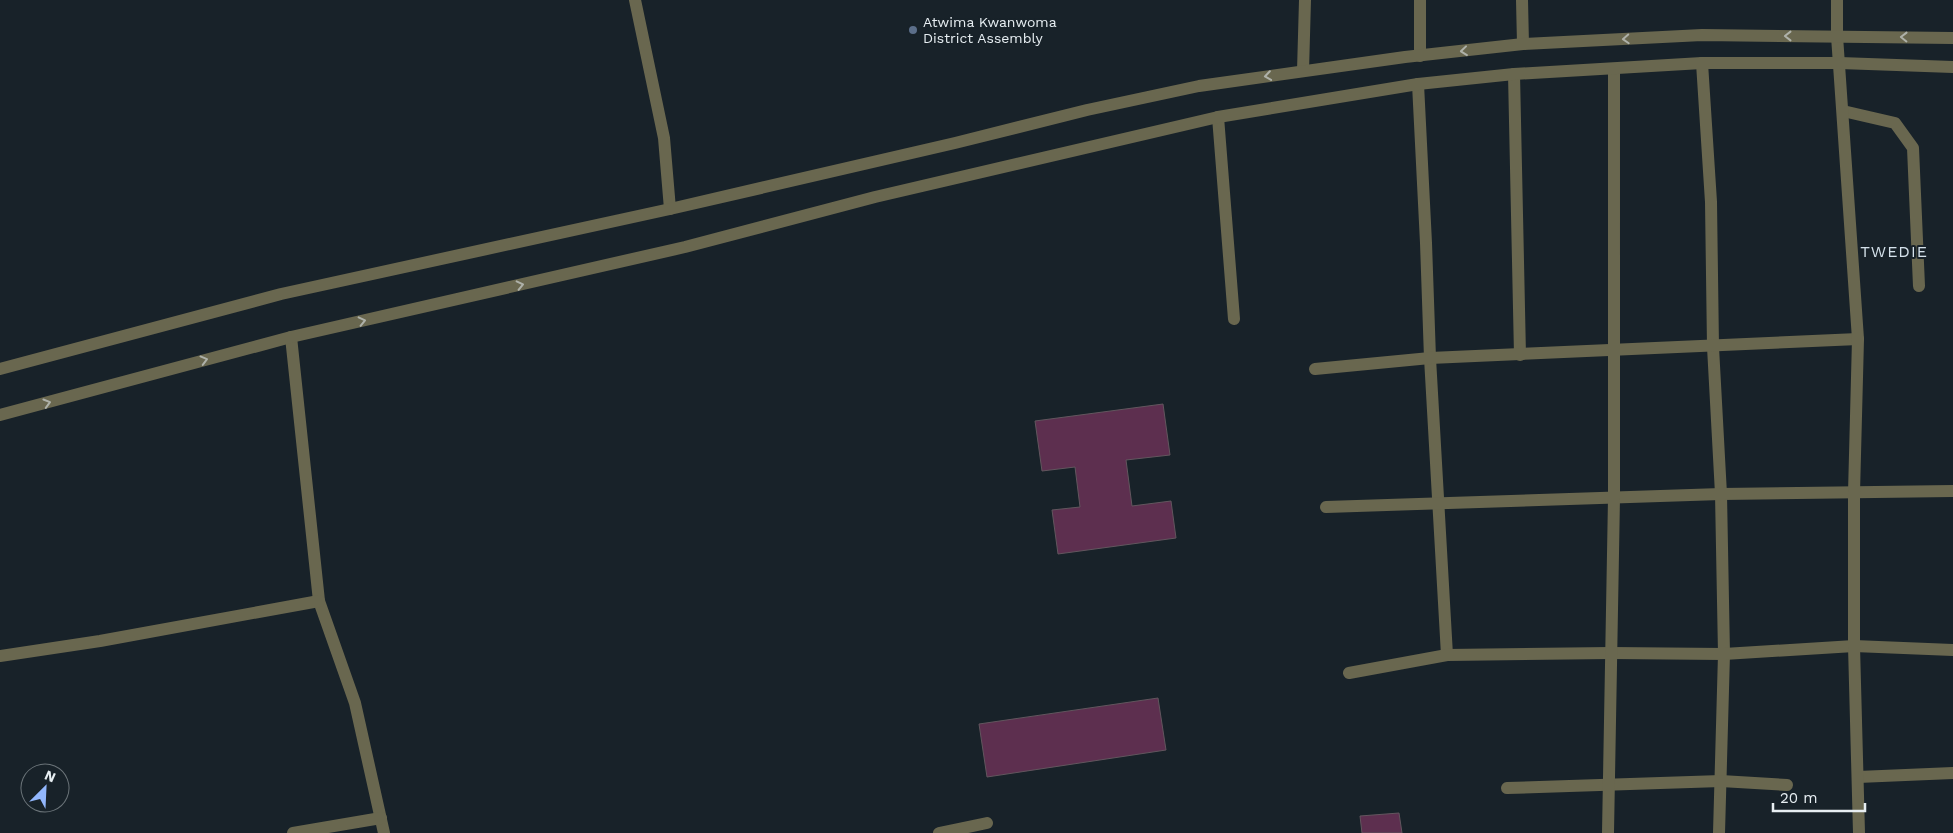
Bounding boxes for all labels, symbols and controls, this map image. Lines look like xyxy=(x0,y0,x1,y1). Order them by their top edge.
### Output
place label: Atwima Kwanwoma District Assembly xyxy=(923,14,1057,46)
marker: Atwima Kwanwoma District Assembly xyxy=(907,24,919,36)
one-way arrow xyxy=(1784,30,1792,41)
one-way arrow xyxy=(1900,32,1908,42)
one-way arrow xyxy=(1622,33,1630,44)
one-way arrow xyxy=(1460,45,1468,56)
one-way arrow xyxy=(1264,70,1272,81)
district label: TWEDIE xyxy=(1860,242,1928,261)
one-way arrow xyxy=(516,280,525,291)
one-way arrow xyxy=(357,316,366,327)
one-way arrow xyxy=(199,355,207,365)
one-way arrow xyxy=(42,398,51,408)
north arrow xyxy=(20,763,70,813)
text: N xyxy=(42,767,58,786)
scale bar xyxy=(1773,780,1866,812)
text: 20 m xyxy=(1780,789,1818,807)

